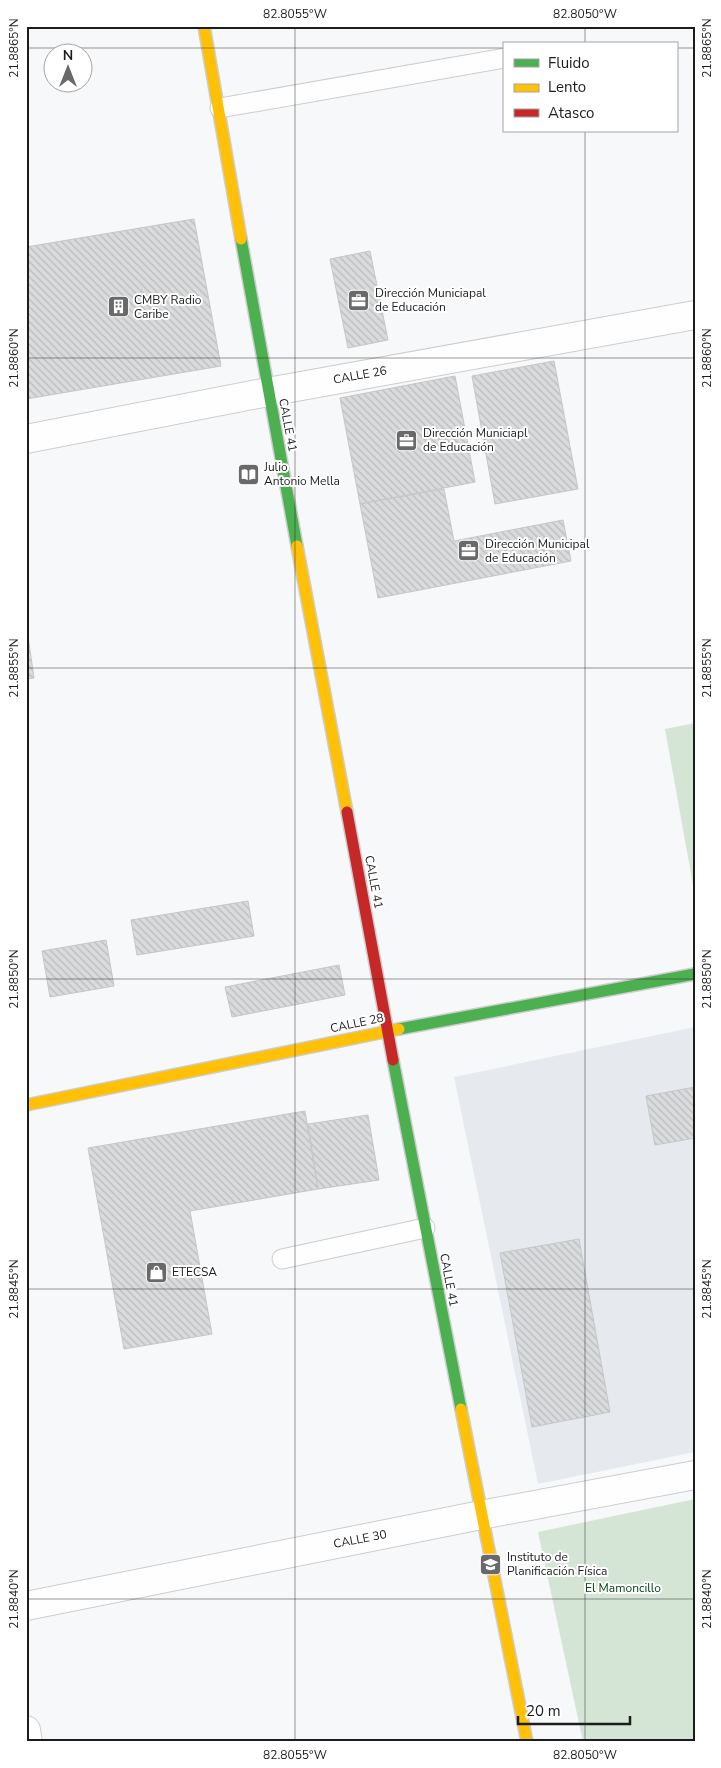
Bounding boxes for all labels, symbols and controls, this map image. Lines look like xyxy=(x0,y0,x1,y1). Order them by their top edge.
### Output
text: 82.8055°W xyxy=(263,6,327,22)
text: 82.8050°W xyxy=(553,6,617,22)
text: 21.8865°N xyxy=(6,18,22,78)
text: 21.8865°N xyxy=(699,18,715,78)
north arrow xyxy=(42,42,92,92)
legend xyxy=(503,42,678,132)
text: N xyxy=(63,46,73,65)
text: Fluido xyxy=(548,53,590,73)
text: Lento xyxy=(548,77,586,97)
text: Atasco xyxy=(548,103,594,123)
place label: Dirección Municiapal de Educación xyxy=(375,285,486,315)
office icon: Dirección Municiapal de Educación xyxy=(347,288,371,312)
place label: CMBY Radio Caribe xyxy=(134,292,202,322)
building icon: CMBY Radio Caribe xyxy=(106,295,130,319)
text: 21.8860°N xyxy=(6,328,22,388)
text: 21.8860°N xyxy=(699,328,715,388)
street label: CALLE 26 xyxy=(332,362,388,388)
street label: CALLE 41 xyxy=(275,397,301,453)
place label: Dirección Municiapl de Educación xyxy=(423,425,528,455)
office icon: Dirección Municiapl de Educación xyxy=(395,428,419,452)
place label: Julio Antonio Mella xyxy=(263,459,340,489)
library icon: Julio Antonio Mella xyxy=(236,462,260,486)
place label: Dirección Municipal de Educación xyxy=(485,536,590,566)
office icon: Dirección Municipal de Educación xyxy=(457,539,481,563)
text: 21.8855°N xyxy=(6,638,22,698)
text: 21.8855°N xyxy=(699,638,715,698)
street label: CALLE 41 xyxy=(361,854,387,910)
text: 21.8850°N xyxy=(6,949,22,1009)
text: 21.8850°N xyxy=(699,949,715,1009)
street label: CALLE 28 xyxy=(329,1010,385,1036)
street label: CALLE 41 xyxy=(436,1252,462,1308)
text: 21.8845°N xyxy=(6,1259,22,1319)
text: 21.8845°N xyxy=(699,1259,715,1319)
shop icon: ETECSA xyxy=(144,1260,168,1284)
place label: ETECSA xyxy=(172,1264,217,1280)
street label: CALLE 30 xyxy=(332,1526,388,1552)
place label: Instituto de Planificación Física xyxy=(507,1549,607,1579)
school or university icon: Instituto de Planificación Física xyxy=(479,1552,503,1576)
text: 21.8840°N xyxy=(6,1569,22,1629)
text: 21.8840°N xyxy=(699,1569,715,1629)
park label: El Mamoncillo xyxy=(585,1580,661,1596)
scale bar xyxy=(518,1693,631,1725)
text: 20 m xyxy=(526,1701,561,1721)
text: 82.8055°W xyxy=(263,1747,327,1763)
text: 82.8050°W xyxy=(553,1747,617,1763)

